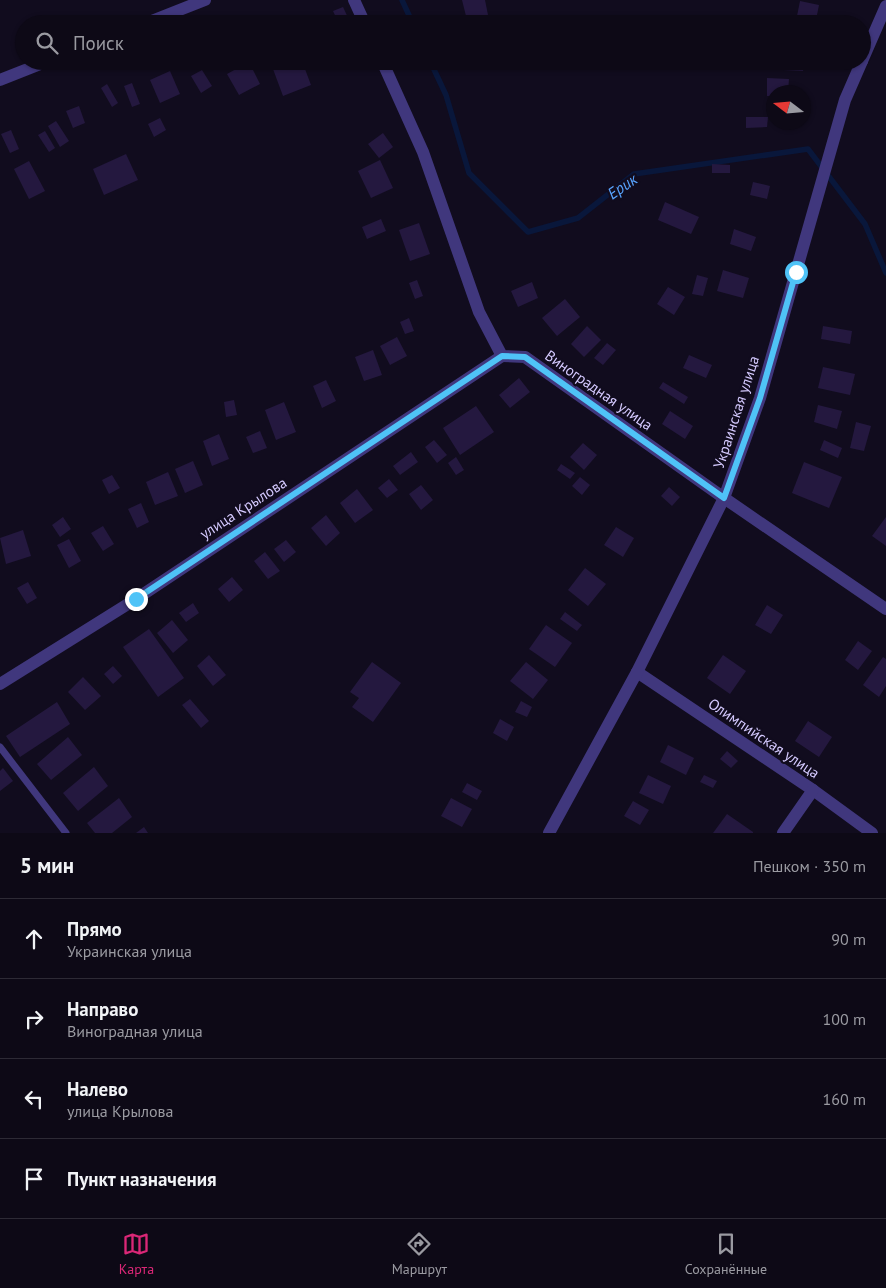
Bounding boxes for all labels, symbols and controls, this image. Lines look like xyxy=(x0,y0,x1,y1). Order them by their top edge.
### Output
search box xyxy=(15,15,871,70)
icon: search xyxy=(33,29,61,57)
text: Поиск xyxy=(73,31,124,55)
north arrow xyxy=(766,85,811,130)
water label: Ерик xyxy=(603,168,641,203)
route start xyxy=(785,261,808,284)
street label: Виноградная улица xyxy=(541,346,657,434)
street label: Украинская улица xyxy=(709,353,763,471)
street label: улица Крылова xyxy=(196,473,290,543)
route end xyxy=(125,588,148,611)
street label: Олимпийская улица xyxy=(705,694,823,782)
text: 5 мин xyxy=(20,852,74,879)
text: Пешком · 350 m xyxy=(753,856,866,876)
text: Прямо xyxy=(67,917,122,941)
icon: ahead xyxy=(20,925,48,953)
text: 90 m xyxy=(831,929,866,949)
text: Украинская улица xyxy=(67,941,192,961)
text: Направо xyxy=(67,997,138,1021)
icon: right xyxy=(20,1005,48,1033)
text: 100 m xyxy=(823,1009,866,1029)
text: Виноградная улица xyxy=(67,1021,203,1041)
text: Налево xyxy=(67,1077,128,1101)
icon: left xyxy=(20,1085,48,1113)
text: 160 m xyxy=(823,1089,866,1109)
text: улица Крылова xyxy=(67,1101,174,1121)
icon: arrive xyxy=(20,1165,48,1193)
text: Пункт назначения xyxy=(67,1167,217,1191)
tab: Карта xyxy=(119,1230,154,1278)
tab: Маршрут xyxy=(392,1230,447,1278)
tab: Сохранённые xyxy=(685,1230,767,1278)

